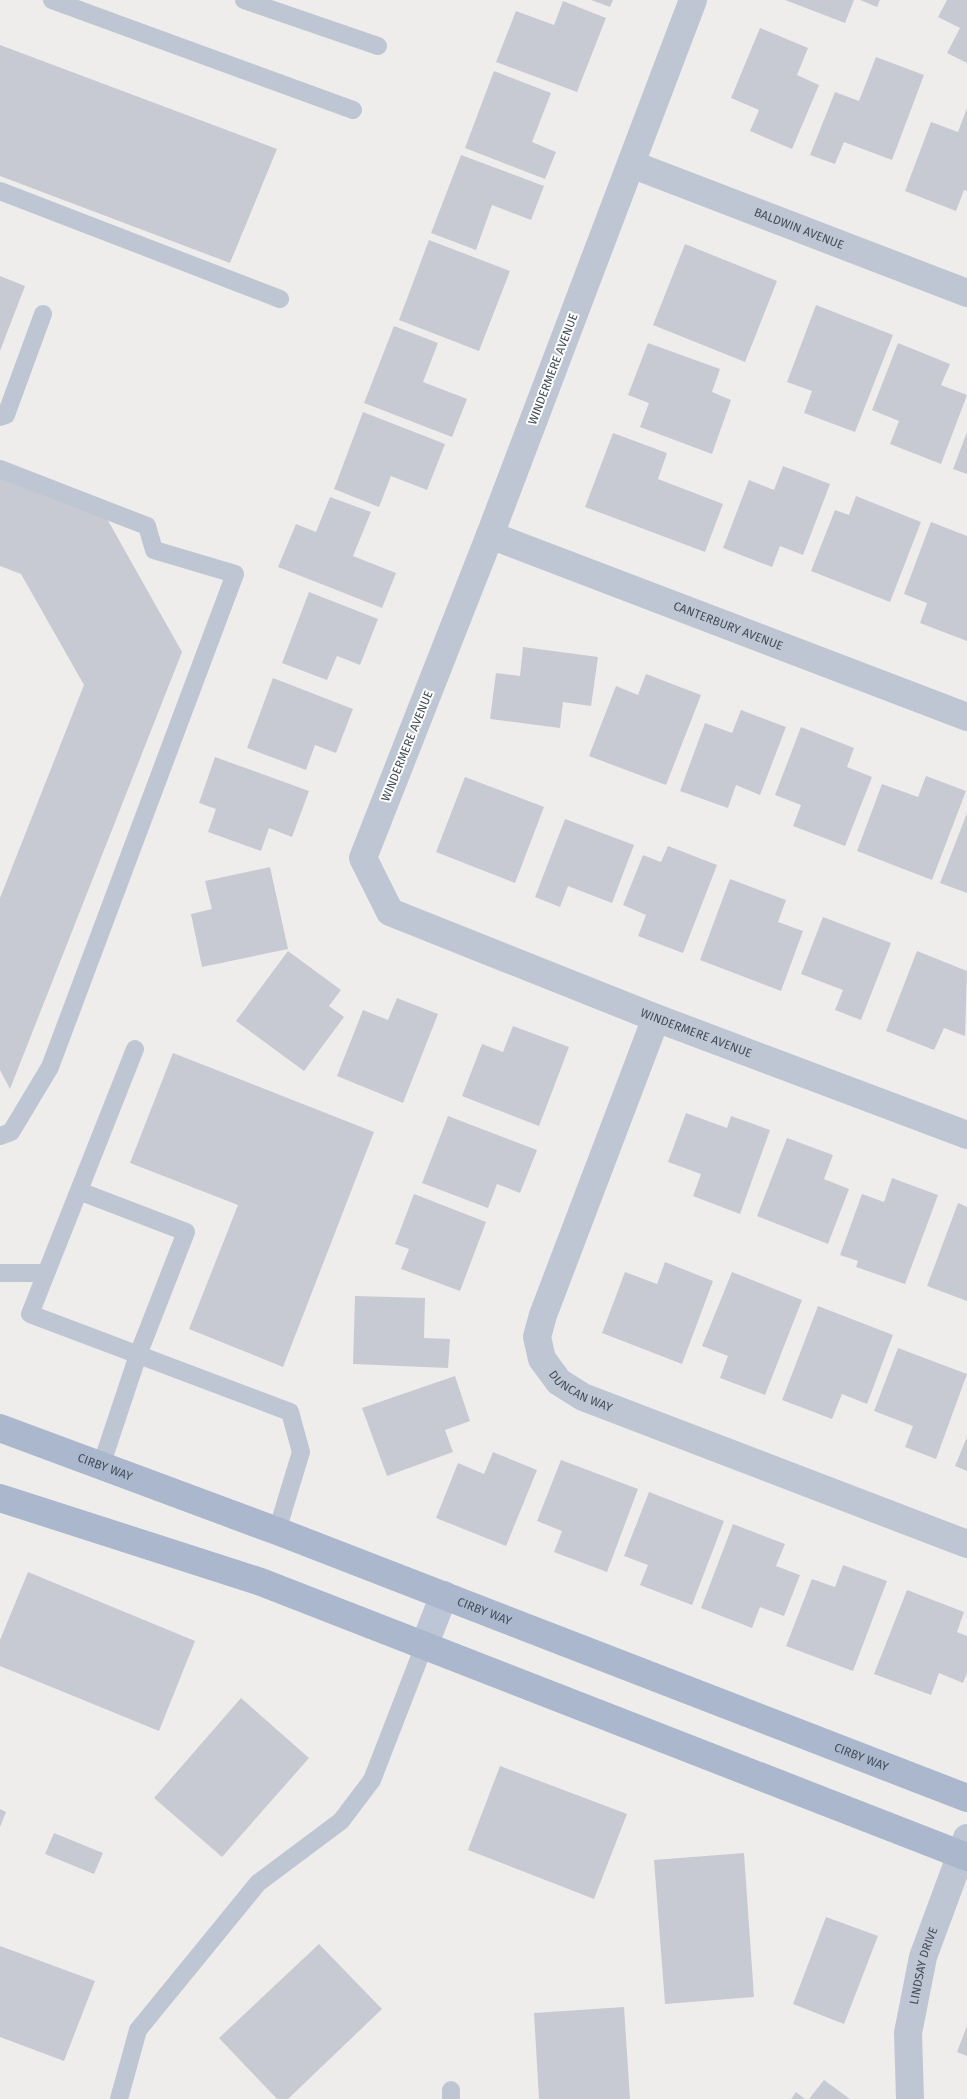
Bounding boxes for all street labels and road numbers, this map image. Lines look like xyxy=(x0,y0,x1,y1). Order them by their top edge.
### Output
street label: BALDWIN AVENUE xyxy=(752,205,846,252)
street label: WINDERMERE AVENUE xyxy=(525,311,581,427)
street label: CANTERBURY AVENUE xyxy=(671,599,785,653)
street label: WINDERMERE AVENUE xyxy=(378,689,436,803)
street label: WINDERMERE AVENUE xyxy=(638,1006,754,1060)
street label: DUNCAN WAY xyxy=(546,1368,615,1415)
street label: CIRBY WAY xyxy=(76,1451,135,1484)
street label: CIRBY WAY xyxy=(455,1594,514,1628)
street label: CIRBY WAY xyxy=(832,1740,891,1774)
street label: LINDSAY DRIVE xyxy=(907,1925,940,2006)

